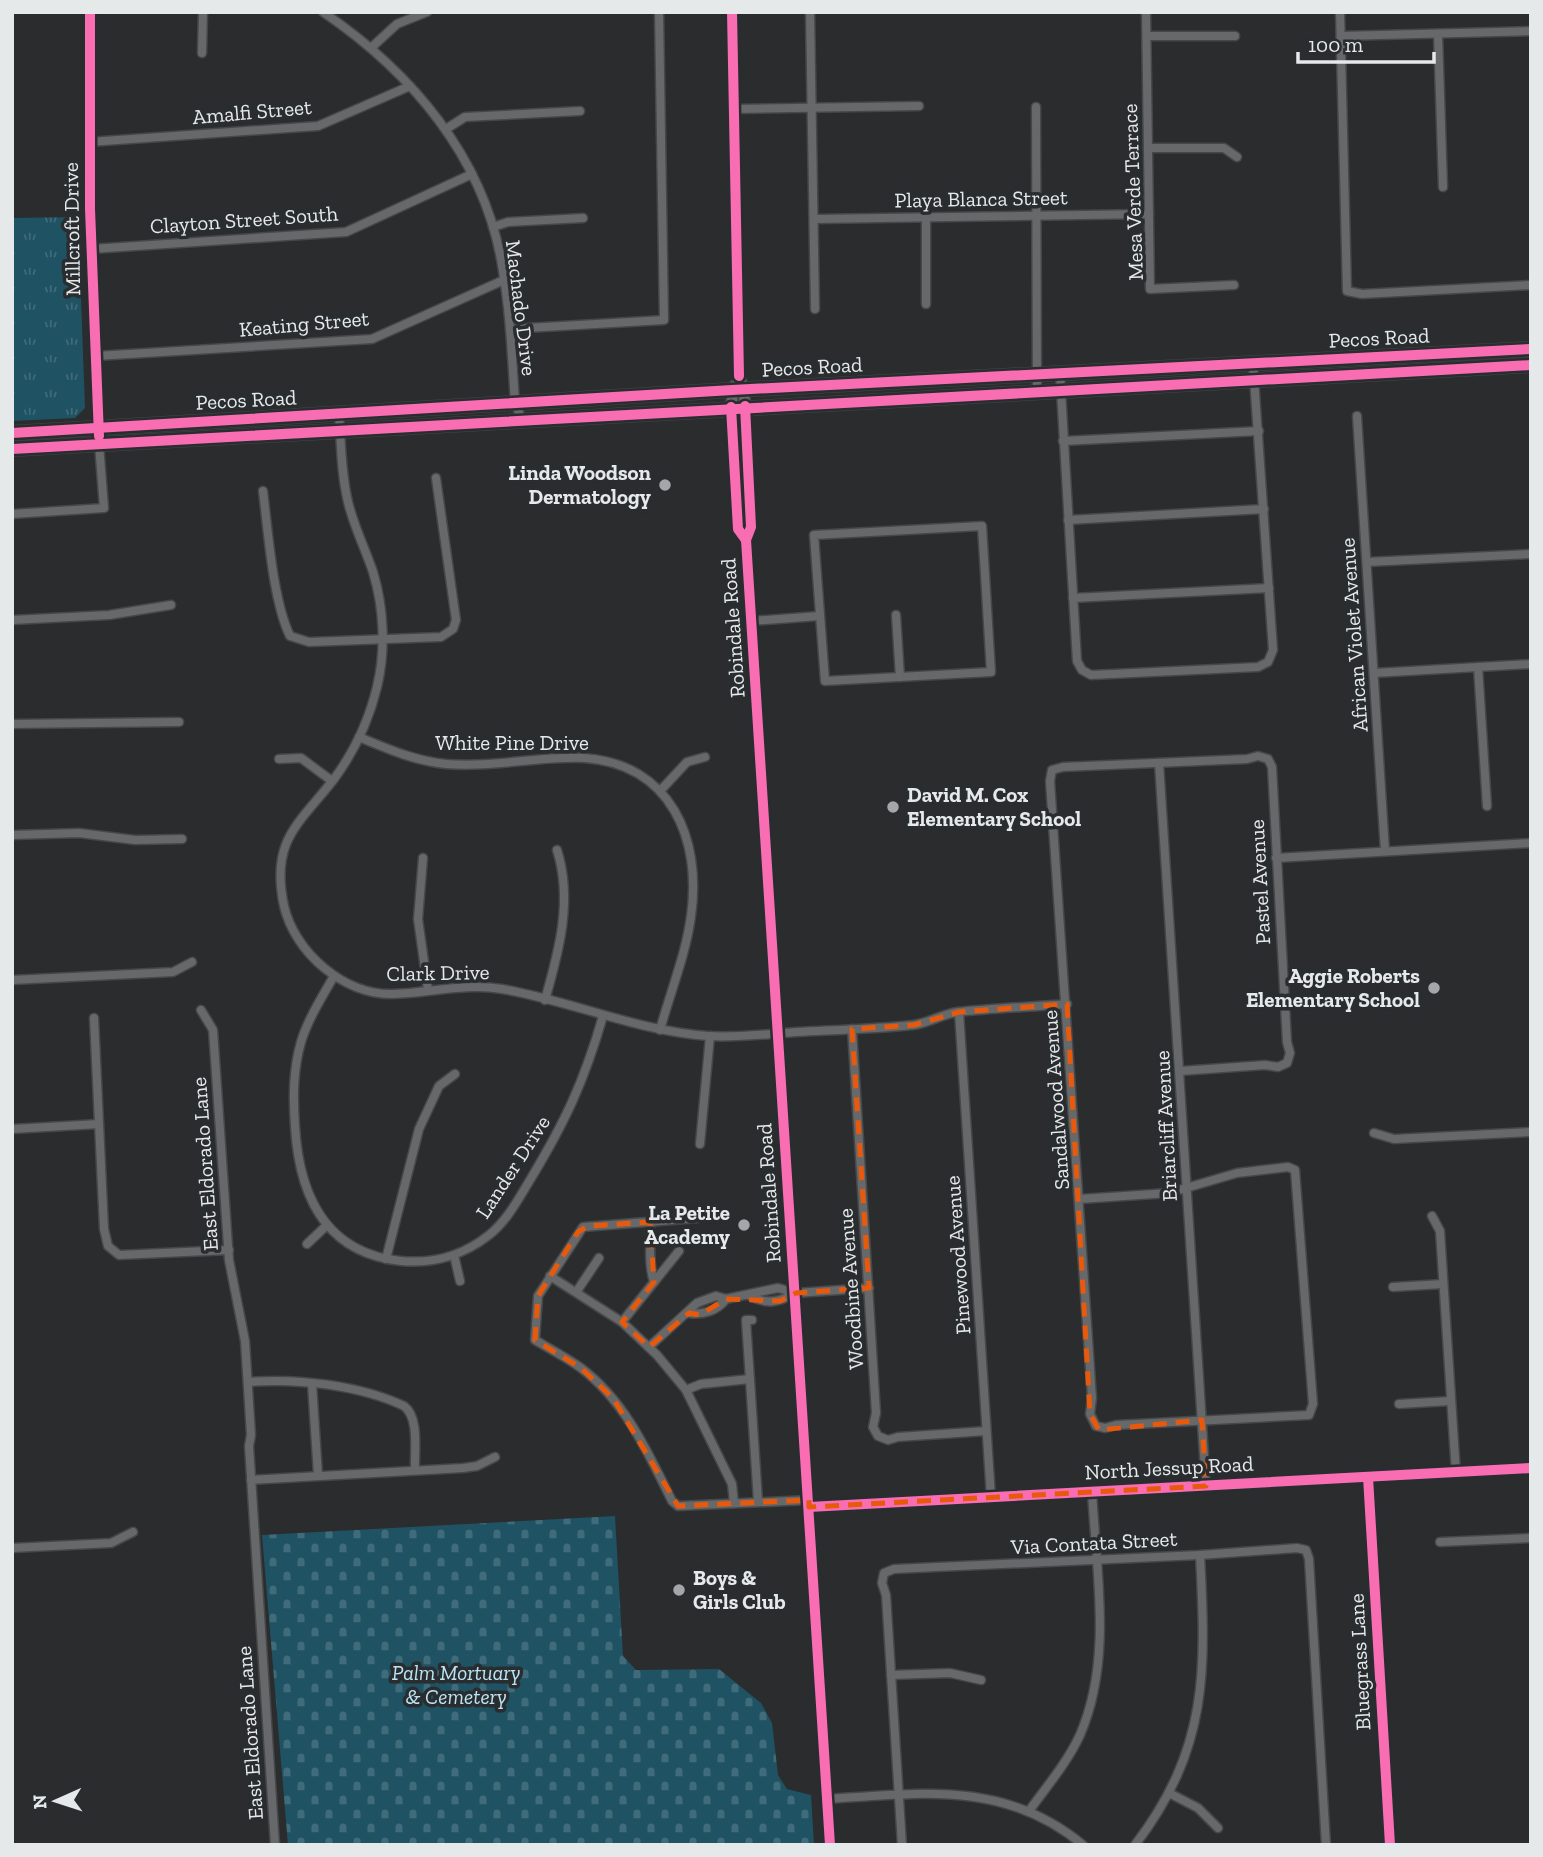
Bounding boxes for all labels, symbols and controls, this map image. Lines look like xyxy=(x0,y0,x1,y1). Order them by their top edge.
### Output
scale bar xyxy=(1298,21,1434,65)
text: 100 m xyxy=(1308,32,1363,57)
street label: Amalfi Street xyxy=(191,94,313,129)
street label: Mesa Verde Terrace xyxy=(1117,103,1148,281)
street label: Millcroft Drive xyxy=(58,162,85,296)
street label: Playa Blanca Street xyxy=(894,184,1068,213)
street label: Clayton Street South xyxy=(149,200,339,239)
street label: Machado Drive xyxy=(501,239,542,377)
street label: Keating Street xyxy=(238,305,370,342)
street label: Pecos Road xyxy=(1328,322,1431,353)
street label: Pecos Road xyxy=(761,351,864,382)
street label: Pecos Road xyxy=(195,384,298,415)
place label: Linda Woodson Dermatology xyxy=(508,460,652,509)
marker: Linda Woodson Dermatology xyxy=(657,477,673,493)
street label: African Violet Avenue xyxy=(1334,537,1373,733)
street label: Robindale Road xyxy=(715,557,750,699)
street label: White Pine Drive xyxy=(435,730,589,755)
place label: David M. Cox Elementary School xyxy=(907,782,1081,831)
marker: David M. Cox Elementary School xyxy=(885,799,901,815)
street label: Pastel Avenue xyxy=(1244,819,1275,945)
street label: Clark Drive xyxy=(386,959,490,986)
place label: Aggie Roberts Elementary School xyxy=(1246,963,1420,1012)
marker: Aggie Roberts Elementary School xyxy=(1426,980,1442,996)
street label: Sandalwood Avenue xyxy=(1037,1009,1074,1191)
street label: Briarcliff Avenue xyxy=(1149,1050,1182,1202)
street label: East Eldorado Lane xyxy=(186,1076,223,1252)
street label: Lander Drive xyxy=(470,1110,555,1223)
street label: Robindale Road xyxy=(751,1122,786,1264)
street label: Pinewood Avenue xyxy=(939,1175,976,1335)
place label: La Petite Academy xyxy=(644,1200,730,1249)
street label: Woodbine Avenue xyxy=(832,1208,869,1370)
marker: La Petite Academy xyxy=(736,1217,752,1233)
street label: North Jessup Road xyxy=(1084,1451,1254,1484)
street label: Via Contata Street xyxy=(1009,1526,1178,1559)
place label: Boys & Girls Club xyxy=(693,1565,786,1614)
marker: Boys & Girls Club xyxy=(671,1582,687,1598)
street label: Bluegrass Lane xyxy=(1343,1593,1376,1731)
street label: East Eldorado Lane xyxy=(231,1645,268,1821)
park label: Palm Mortuary & Cemetery xyxy=(392,1660,520,1709)
north arrow xyxy=(21,1766,91,1836)
text: N xyxy=(28,1794,51,1810)

